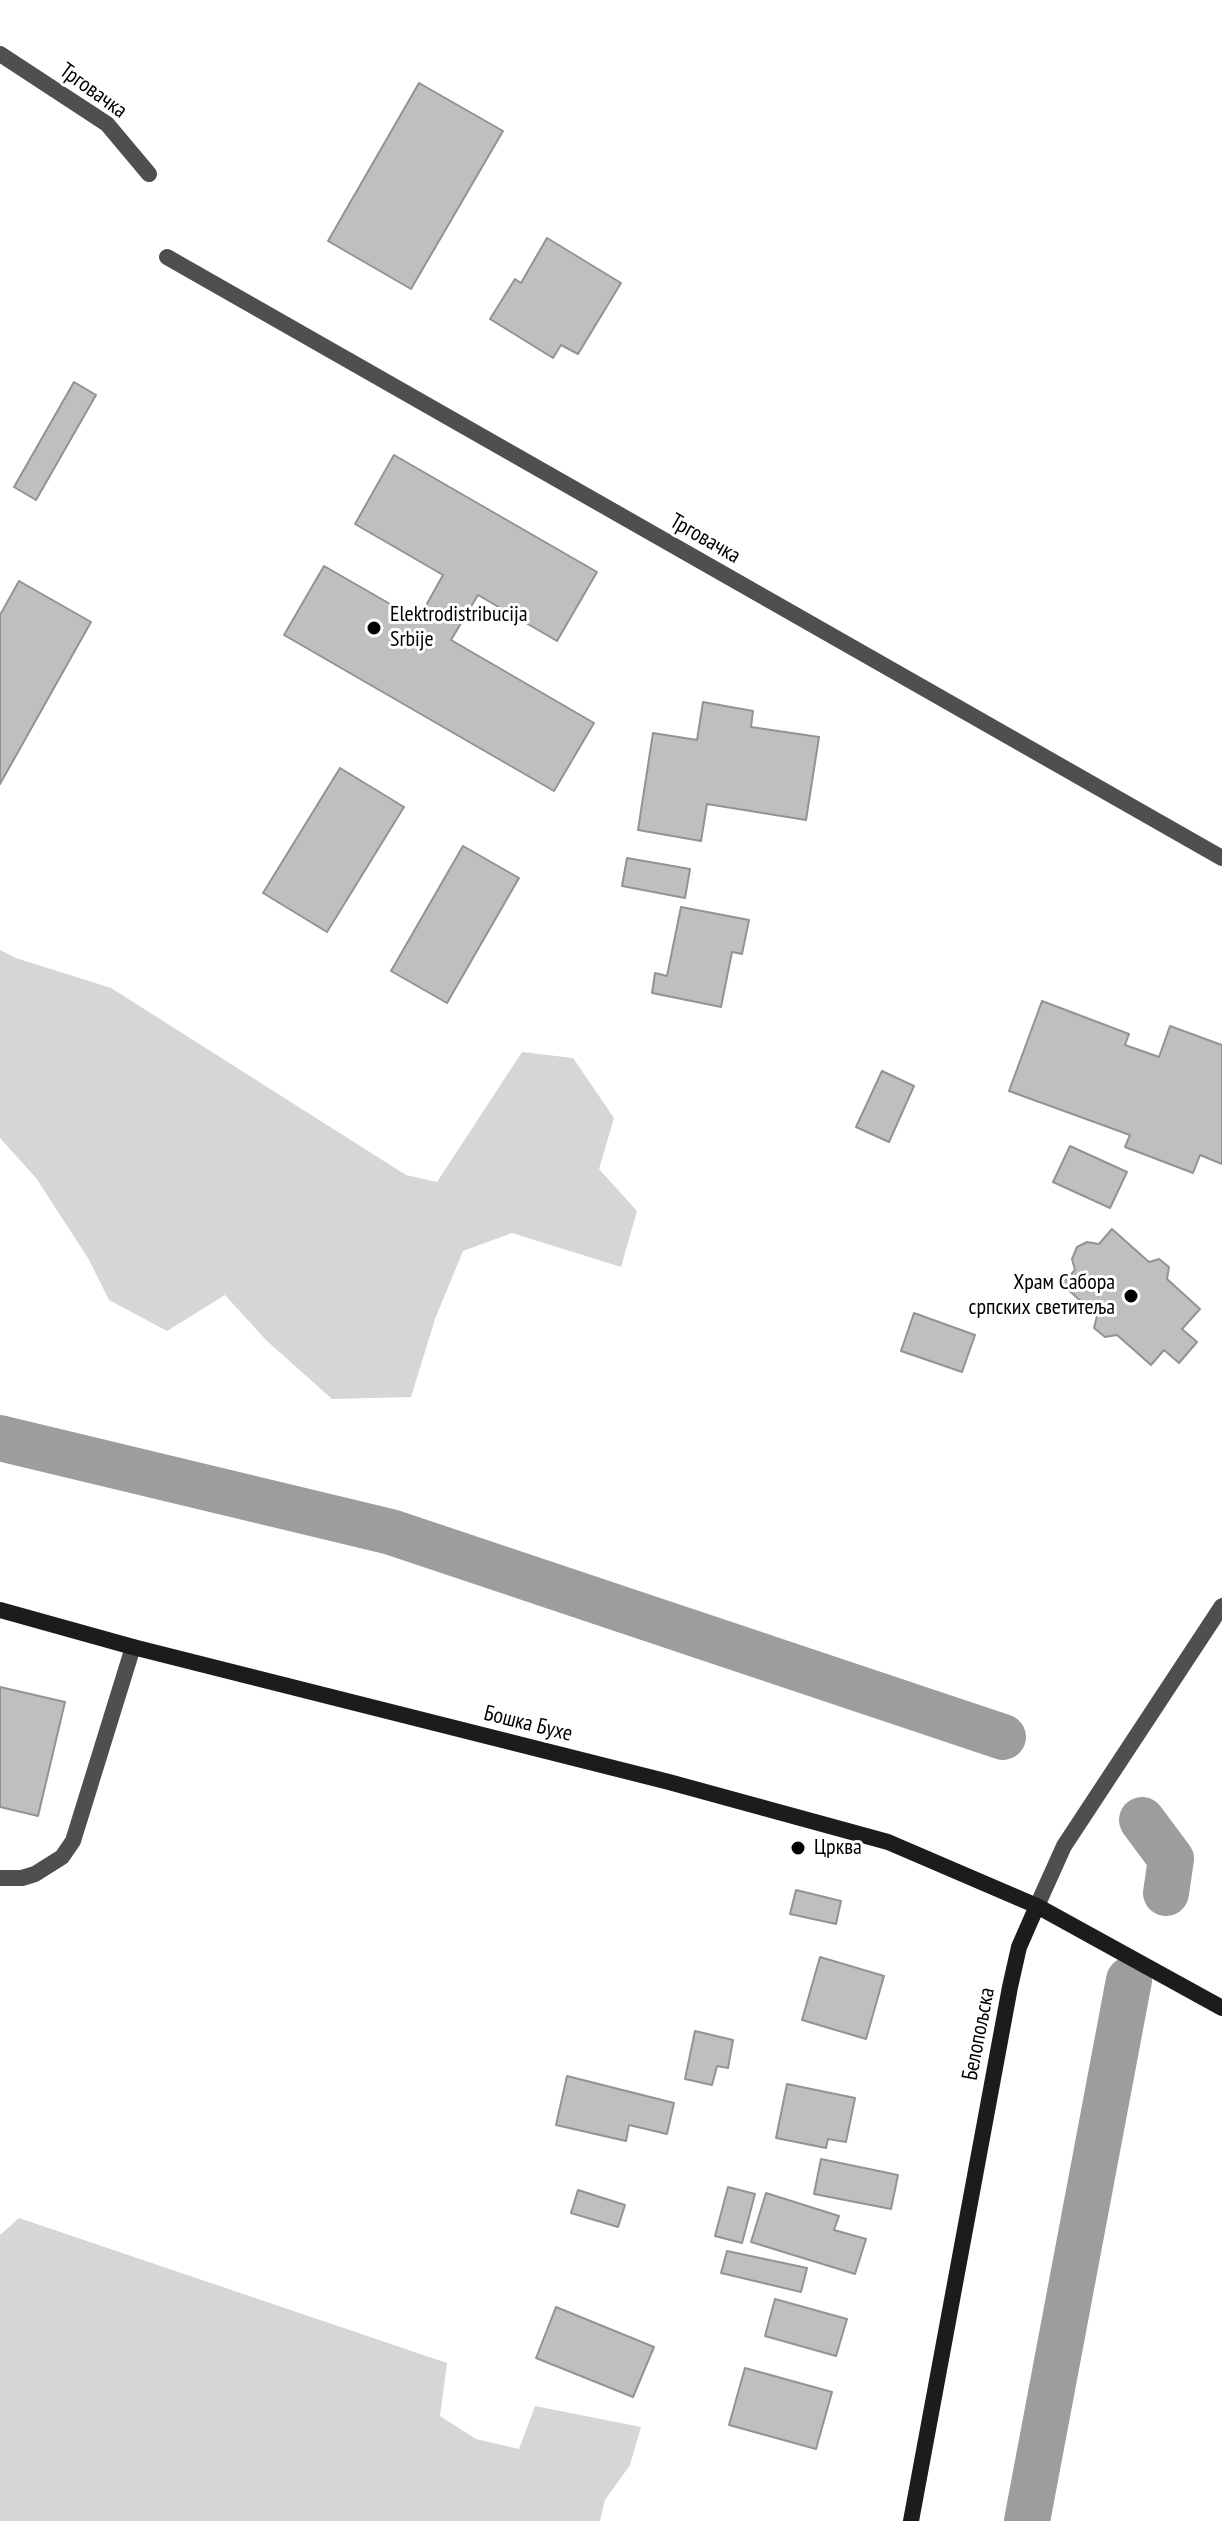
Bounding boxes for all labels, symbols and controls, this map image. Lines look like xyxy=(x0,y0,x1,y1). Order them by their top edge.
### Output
street label: Трговачка xyxy=(54,58,132,124)
street label: Трговачка xyxy=(665,508,745,570)
place label: Elektrodistribucija Srbije xyxy=(390,602,528,654)
marker: Elektrodistribucija Srbije xyxy=(365,619,383,637)
place label: Храм Сабора српских светитеља xyxy=(969,1270,1115,1322)
marker: Храм Сабора српских светитеља xyxy=(1122,1287,1140,1305)
street label: Бошка Бухе xyxy=(481,1700,575,1748)
place label: Црква xyxy=(814,1835,862,1861)
marker: Црква xyxy=(789,1839,807,1857)
street label: Белопољска xyxy=(957,1985,1001,2083)

